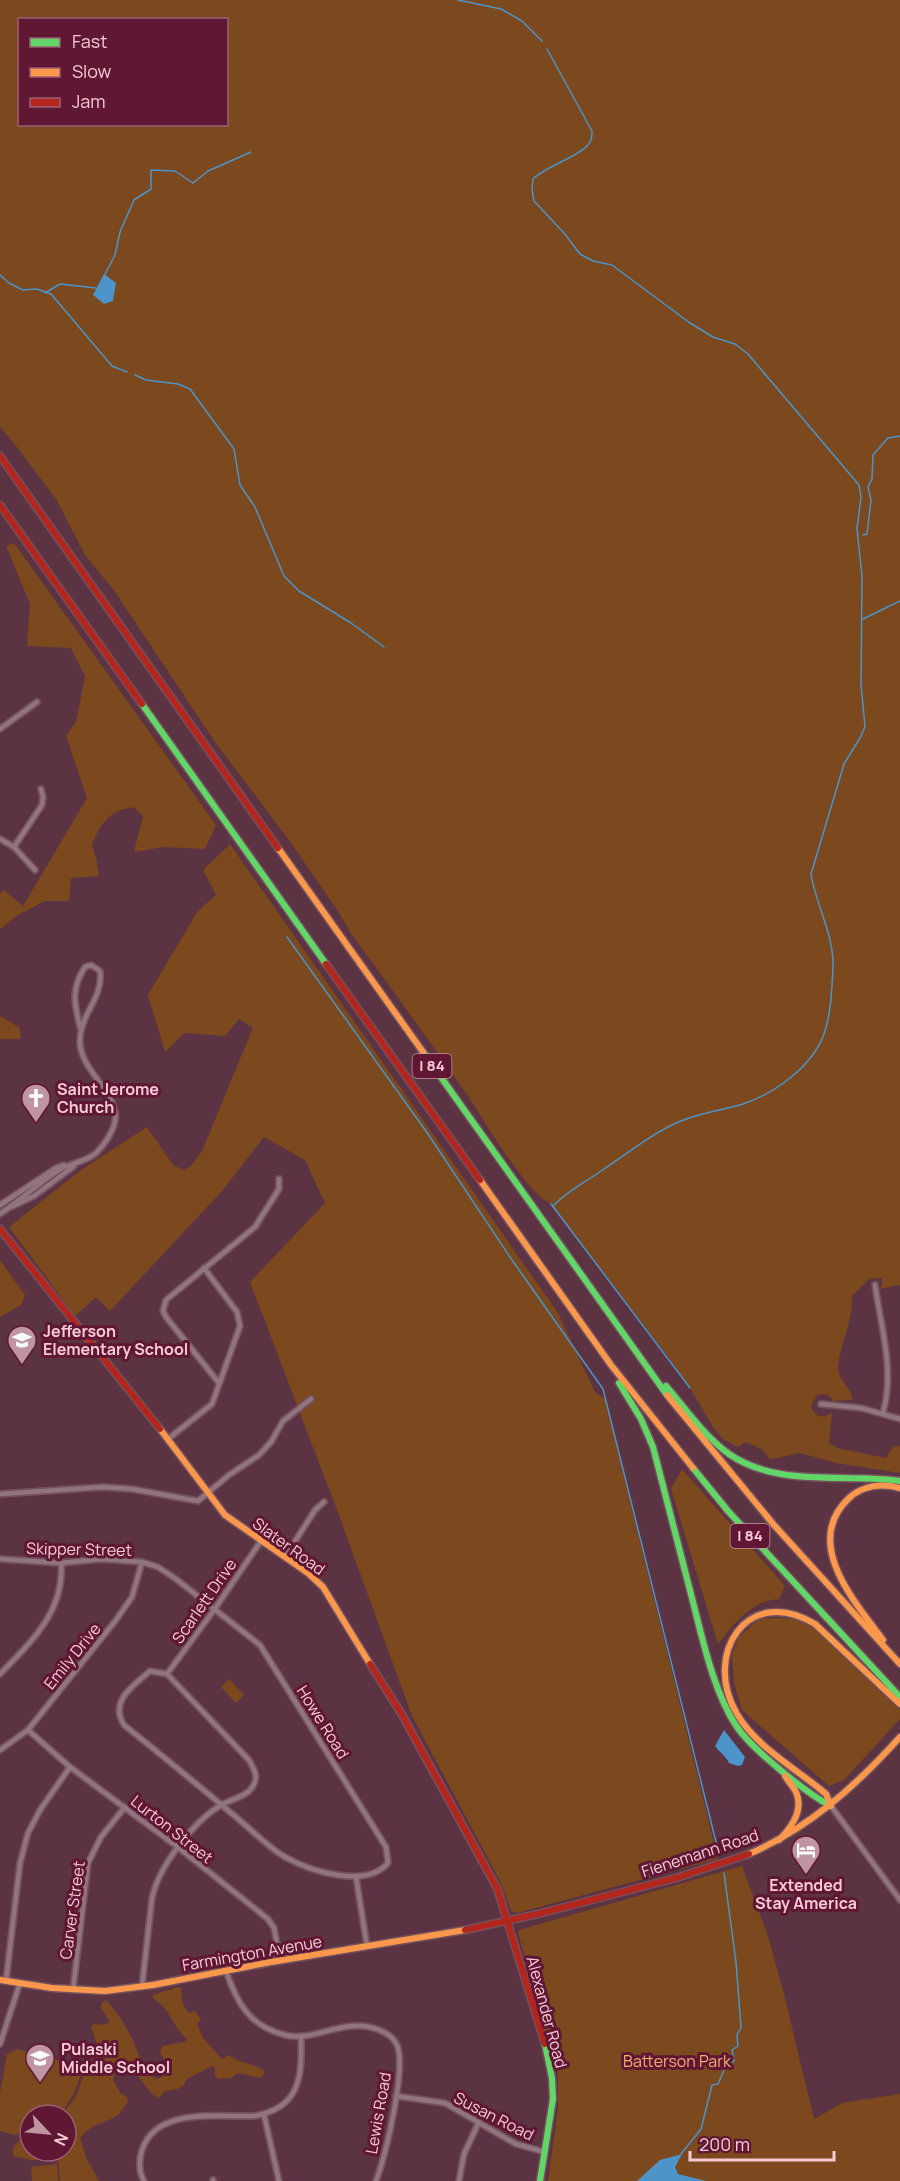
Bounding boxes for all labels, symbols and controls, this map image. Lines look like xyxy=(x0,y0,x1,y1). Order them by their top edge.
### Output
legend xyxy=(18,18,228,126)
text: Fast xyxy=(72,29,107,53)
text: Slow xyxy=(72,59,112,83)
text: Jam xyxy=(72,89,106,113)
road number: I 84 xyxy=(412,1054,452,1078)
place label: Saint Jerome Church xyxy=(57,1078,159,1118)
church icon: Saint Jerome Church xyxy=(20,1082,52,1124)
place label: Jefferson Elementary School xyxy=(43,1320,188,1360)
school or university icon: Jefferson Elementary School xyxy=(6,1324,38,1366)
street label: Slater Road xyxy=(248,1512,330,1580)
road number: I 84 xyxy=(730,1524,770,1548)
street label: Skipper Street xyxy=(26,1537,132,1561)
street label: Scarlett Drive xyxy=(167,1554,241,1648)
street label: Emily Drive xyxy=(39,1618,105,1694)
street label: Howe Road xyxy=(292,1681,354,1763)
street label: Lurton Street xyxy=(126,1790,218,1868)
street label: Fienemann Road xyxy=(639,1824,761,1882)
hotel icon: Extended Stay America xyxy=(790,1834,822,1876)
street label: Carver Street xyxy=(54,1859,90,1961)
place label: Extended Stay America xyxy=(755,1874,857,1914)
street label: Farmington Avenue xyxy=(180,1930,324,1976)
street label: Alexander Road xyxy=(521,1954,573,2070)
place label: Pulaski Middle School xyxy=(61,2038,170,2078)
school or university icon: Pulaski Middle School xyxy=(24,2042,56,2084)
park label: Batterson Park xyxy=(623,2050,732,2072)
street label: Lewis Road xyxy=(360,2070,396,2156)
street label: Susan Road xyxy=(450,2086,538,2146)
north arrow xyxy=(18,2103,78,2163)
scale bar xyxy=(690,2124,834,2162)
text: N xyxy=(49,2130,74,2150)
text: 200 m xyxy=(699,2132,750,2156)

